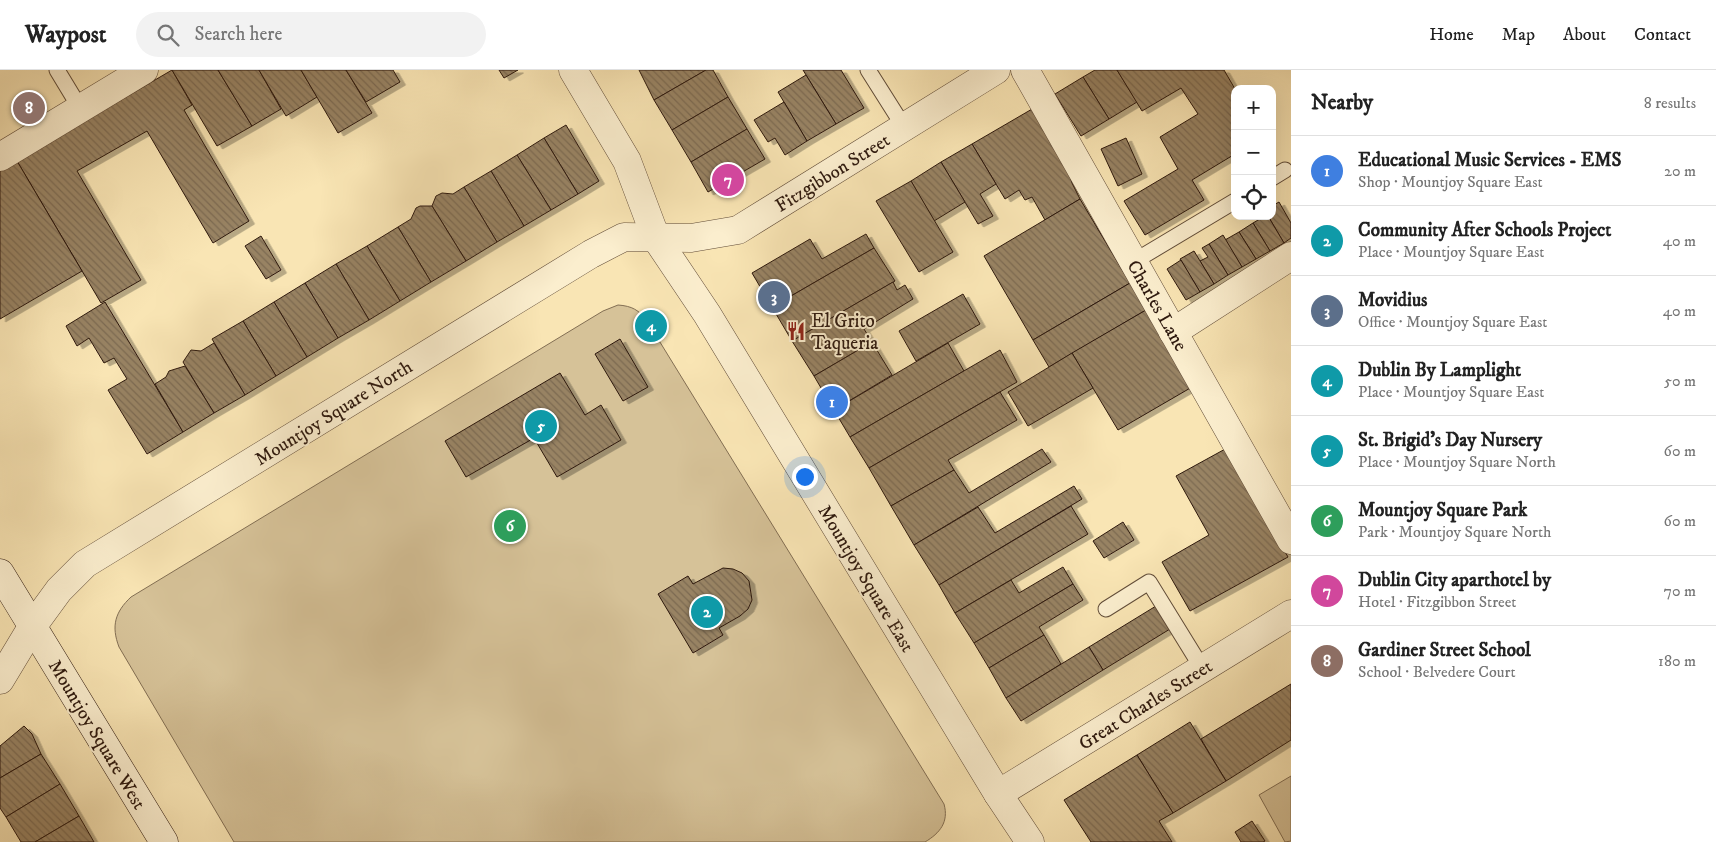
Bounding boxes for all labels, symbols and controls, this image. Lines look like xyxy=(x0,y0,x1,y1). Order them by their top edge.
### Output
search box xyxy=(136,12,486,57)
text: Waypost xyxy=(25,20,106,50)
icon: search xyxy=(154,21,182,49)
text: Search here xyxy=(194,23,282,46)
text: Home xyxy=(1429,24,1474,46)
text: Map xyxy=(1502,24,1535,46)
text: About xyxy=(1563,24,1606,46)
text: Contact xyxy=(1634,24,1691,46)
map controls xyxy=(1231,85,1276,220)
button: + xyxy=(1231,85,1276,130)
pin: 8 xyxy=(13,89,45,127)
text: Nearby xyxy=(1311,90,1373,116)
text: 8 results xyxy=(1644,93,1696,113)
street label: Fitzgibbon Street xyxy=(771,129,894,218)
button: − xyxy=(1231,130,1276,175)
text: Educational Music Services - EMS xyxy=(1358,149,1622,172)
pin: 7 xyxy=(712,161,744,199)
text: 1 xyxy=(1324,161,1330,181)
text: 20 m xyxy=(1664,161,1696,181)
text: Shop · Mountjoy Square East xyxy=(1358,172,1543,192)
button: locate xyxy=(1231,175,1276,220)
text: Community After Schools Project xyxy=(1358,219,1611,242)
text: 2 xyxy=(1323,231,1331,251)
text: 40 m xyxy=(1663,231,1696,251)
text: Place · Mountjoy Square East xyxy=(1358,242,1544,262)
street label: Charles Lane xyxy=(1121,256,1192,355)
pin: 3 xyxy=(758,278,790,316)
text: Movidius xyxy=(1358,289,1427,312)
text: 3 xyxy=(1324,301,1330,321)
text: 40 m xyxy=(1663,301,1696,321)
pin: 4 xyxy=(635,307,667,345)
place label: El Grito Taqueria xyxy=(811,310,878,356)
text: Office · Mountjoy Square East xyxy=(1358,312,1547,332)
restaurant icon: El Grito Taqueria xyxy=(785,320,807,342)
street label: Mountjoy Square North xyxy=(251,355,417,472)
text: Dublin By Lamplight xyxy=(1358,359,1521,382)
text: 4 xyxy=(1322,371,1332,391)
text: 50 m xyxy=(1664,371,1696,391)
text: Place · Mountjoy Square East xyxy=(1358,382,1544,402)
pin: 1 xyxy=(816,383,848,421)
pin: 5 xyxy=(525,407,557,445)
text: St. Brigid's Day Nursery xyxy=(1358,429,1542,452)
text: 5 xyxy=(1323,441,1331,461)
text: 60 m xyxy=(1664,441,1696,461)
text: Place · Mountjoy Square North xyxy=(1358,452,1556,472)
your location xyxy=(792,464,818,490)
text: Mountjoy Square Park xyxy=(1358,499,1527,522)
street label: Mountjoy Square East xyxy=(812,501,919,657)
pin: 6 xyxy=(494,507,526,545)
text: 6 xyxy=(1323,511,1331,531)
text: 60 m xyxy=(1664,511,1696,531)
text: Park · Mountjoy Square North xyxy=(1358,522,1551,542)
text: Dublin City aparthotel by xyxy=(1358,569,1551,592)
text: 7 xyxy=(1323,581,1331,601)
text: 70 m xyxy=(1664,581,1696,601)
text: Hotel · Fitzgibbon Street xyxy=(1358,592,1516,612)
pin: 2 xyxy=(691,593,723,631)
text: Gardiner Street School xyxy=(1358,639,1531,662)
text: 8 xyxy=(1323,651,1331,671)
text: 180 m xyxy=(1658,651,1696,671)
street label: Great Charles Street xyxy=(1075,655,1217,756)
street label: Mountjoy Square West xyxy=(42,656,151,814)
text: School · Belvedere Court xyxy=(1358,662,1516,682)

